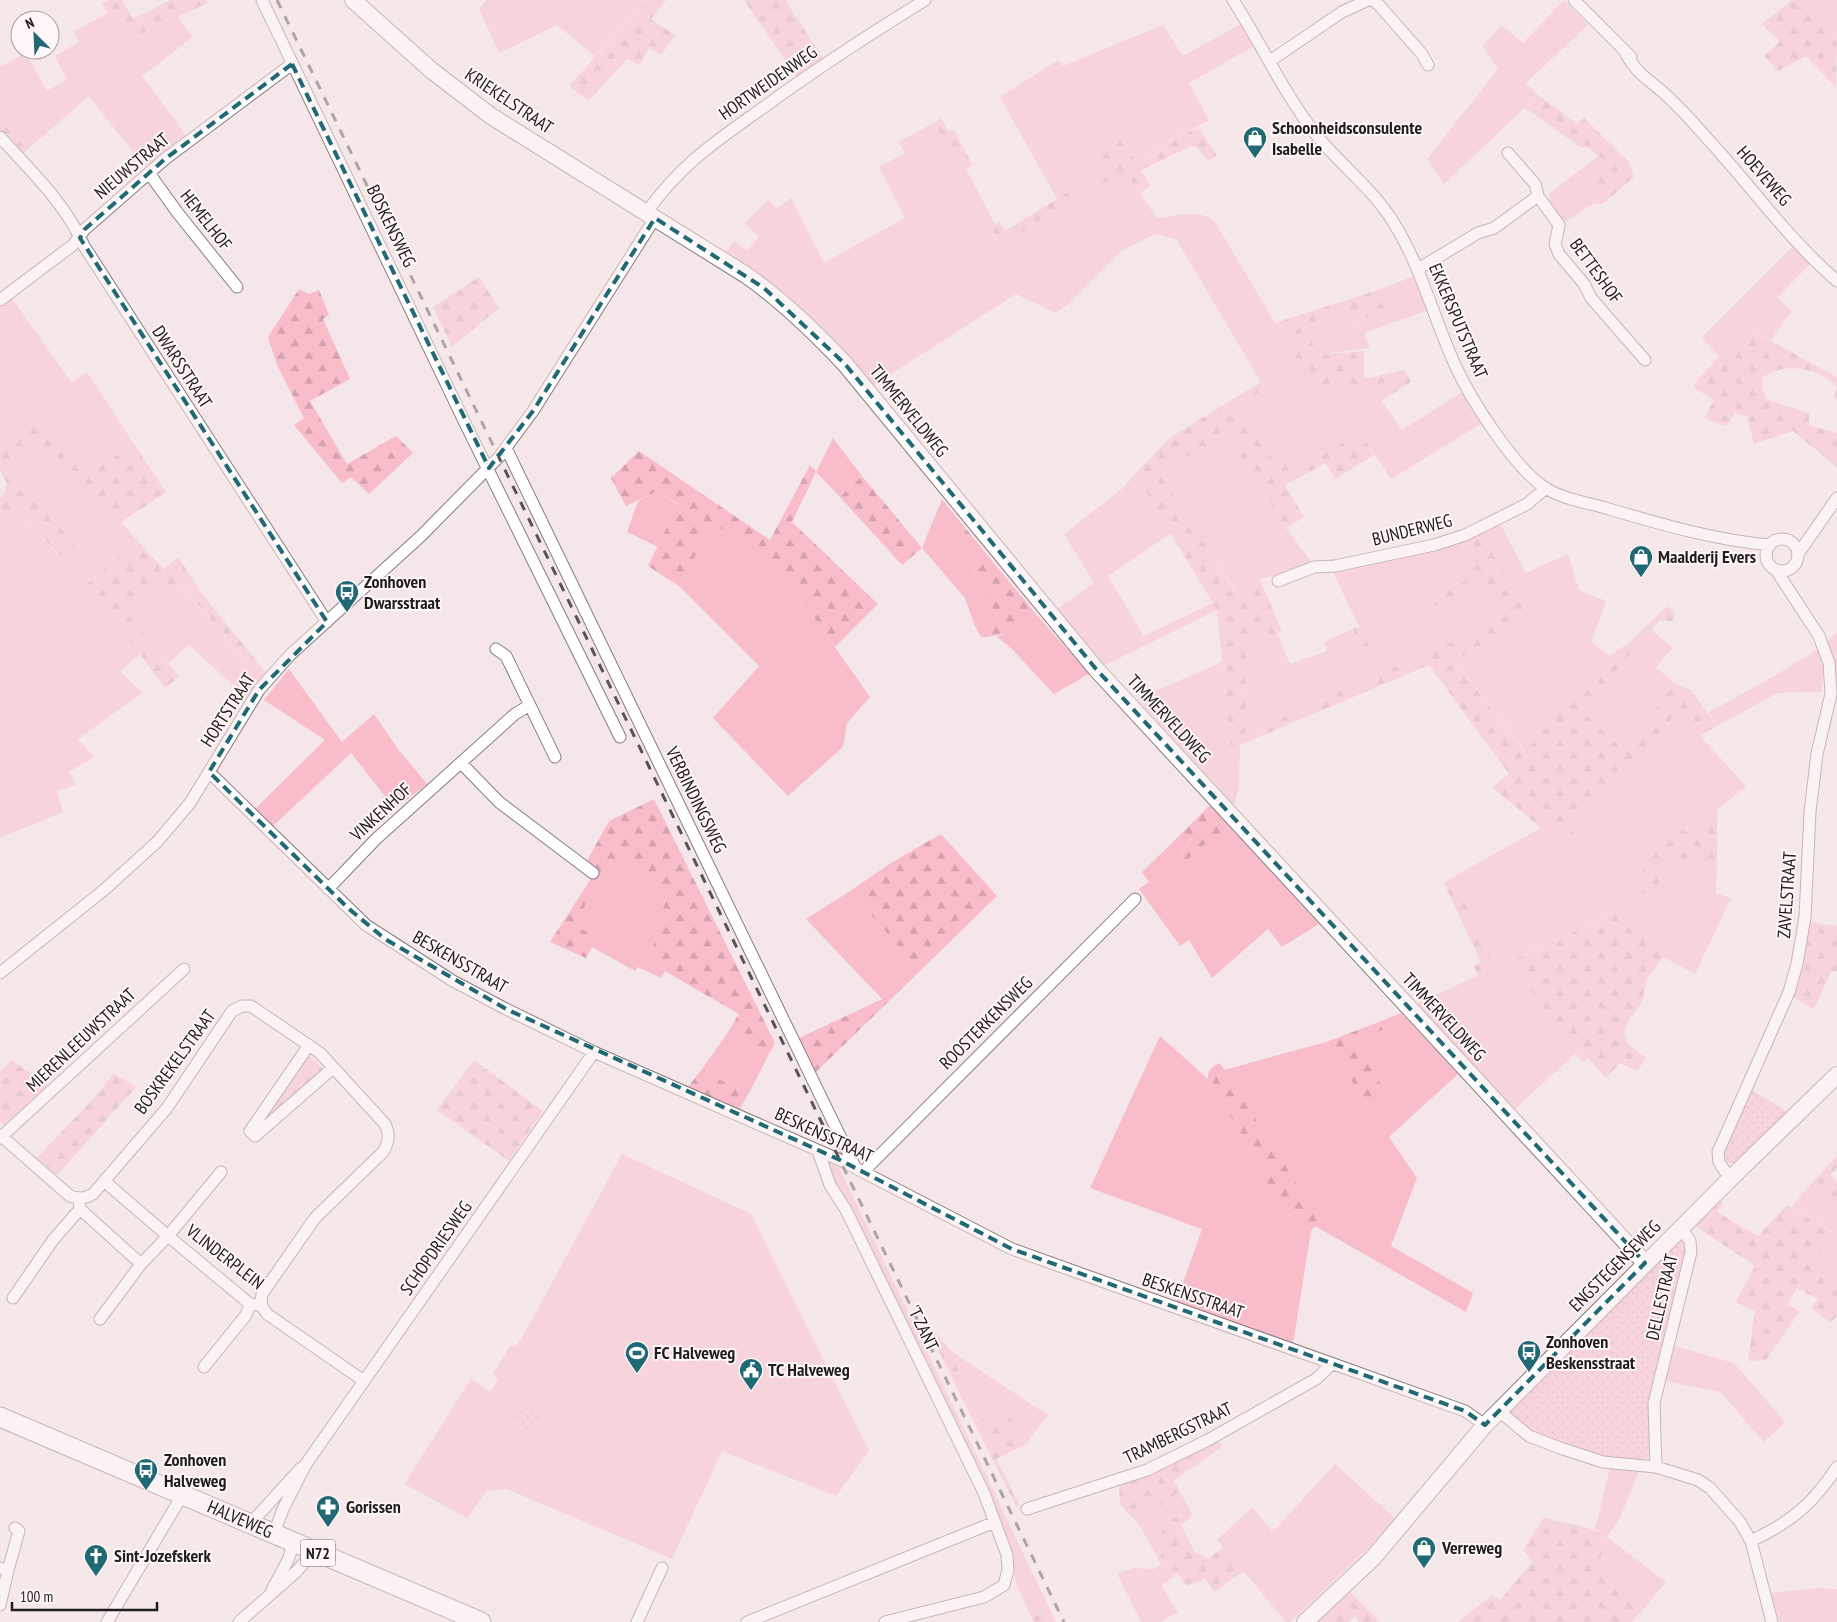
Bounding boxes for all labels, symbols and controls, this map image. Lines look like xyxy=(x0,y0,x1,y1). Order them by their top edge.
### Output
north arrow xyxy=(10,10,60,60)
text: N xyxy=(23,13,37,33)
street label: HORTWEIDENWEG xyxy=(714,40,821,125)
street label: KRIEKELSTRAAT xyxy=(461,63,558,139)
place label: Schoonheidsconsulente Isabelle xyxy=(1272,116,1422,160)
shop icon: Schoonheidsconsulente Isabelle xyxy=(1242,125,1268,159)
street label: NIEUWSTRAAT xyxy=(89,128,174,204)
street label: HOEVEWEG xyxy=(1732,141,1797,210)
street label: BOSKENSWEG xyxy=(362,181,421,271)
street label: HEMELHOF xyxy=(175,185,237,255)
street label: BETTESHOF xyxy=(1565,234,1628,308)
street label: EKKERSPUTSTRAAT xyxy=(1424,260,1493,382)
street label: DWARSSTRAAT xyxy=(147,321,218,412)
street label: TIMMERVELDWEG xyxy=(865,360,954,462)
street label: BUNDERWEG xyxy=(1370,508,1454,551)
shop icon: Maalderij Evers xyxy=(1628,544,1654,578)
place label: Maalderij Evers xyxy=(1658,545,1756,568)
place label: Zonhoven Dwarsstraat xyxy=(364,570,441,614)
bus stop icon: Zonhoven Dwarsstraat xyxy=(334,579,360,613)
street label: HORTSTRAAT xyxy=(195,668,260,751)
street label: TIMMERVELDWEG xyxy=(1123,670,1216,768)
street label: VERBINDINGSWEG xyxy=(660,742,732,857)
street label: VINKENHOF xyxy=(344,777,416,846)
street label: ZAVELSTRAAT xyxy=(1772,851,1801,939)
street label: BESKENSSTRAAT xyxy=(409,925,512,998)
street label: TIMMERVELDWEG xyxy=(1398,968,1491,1066)
street label: ROOSTERKENSWEG xyxy=(934,971,1037,1074)
street label: MIERENLEEUWSTRAAT xyxy=(21,983,140,1096)
street label: BOSKREKELSTRAAT xyxy=(129,1005,220,1118)
street label: BESKENSSTRAAT xyxy=(771,1102,877,1167)
street label: SCHOPDRIESWEG xyxy=(395,1196,477,1299)
street label: ENGSTEGENSEWEG xyxy=(1564,1215,1665,1316)
street label: VLINDERPLEIN xyxy=(181,1218,269,1294)
street label: DELLESTRAAT xyxy=(1640,1251,1683,1342)
street label: BESKENSSTRAAT xyxy=(1139,1267,1247,1324)
street label: 'T ZANT xyxy=(903,1301,944,1354)
place label: Zonhoven Beskensstraat xyxy=(1546,1330,1636,1374)
bus stop icon: Zonhoven Beskensstraat xyxy=(1516,1339,1542,1373)
sports icon: FC Halveweg xyxy=(624,1340,650,1374)
place label: FC Halveweg xyxy=(654,1341,735,1364)
public building icon: TC Halveweg xyxy=(738,1357,764,1391)
place label: TC Halveweg xyxy=(768,1358,850,1381)
street label: TRAMBERGSTRAAT xyxy=(1120,1396,1236,1469)
place label: Zonhoven Halveweg xyxy=(164,1448,226,1492)
bus stop icon: Zonhoven Halveweg xyxy=(133,1457,159,1491)
pharmacy icon: Gorissen xyxy=(315,1494,341,1528)
street label: HALVEWEG xyxy=(204,1495,277,1543)
place label: Gorissen xyxy=(346,1495,401,1518)
shop icon: Verreweg xyxy=(1411,1535,1437,1569)
place label: Verreweg xyxy=(1441,1536,1502,1559)
road number: N72 xyxy=(300,1540,336,1566)
church icon: Sint-Jozefskerk xyxy=(83,1543,109,1577)
place label: Sint-Jozefskerk xyxy=(114,1544,211,1567)
scale bar xyxy=(12,1580,158,1612)
text: 100 m xyxy=(20,1587,53,1606)

